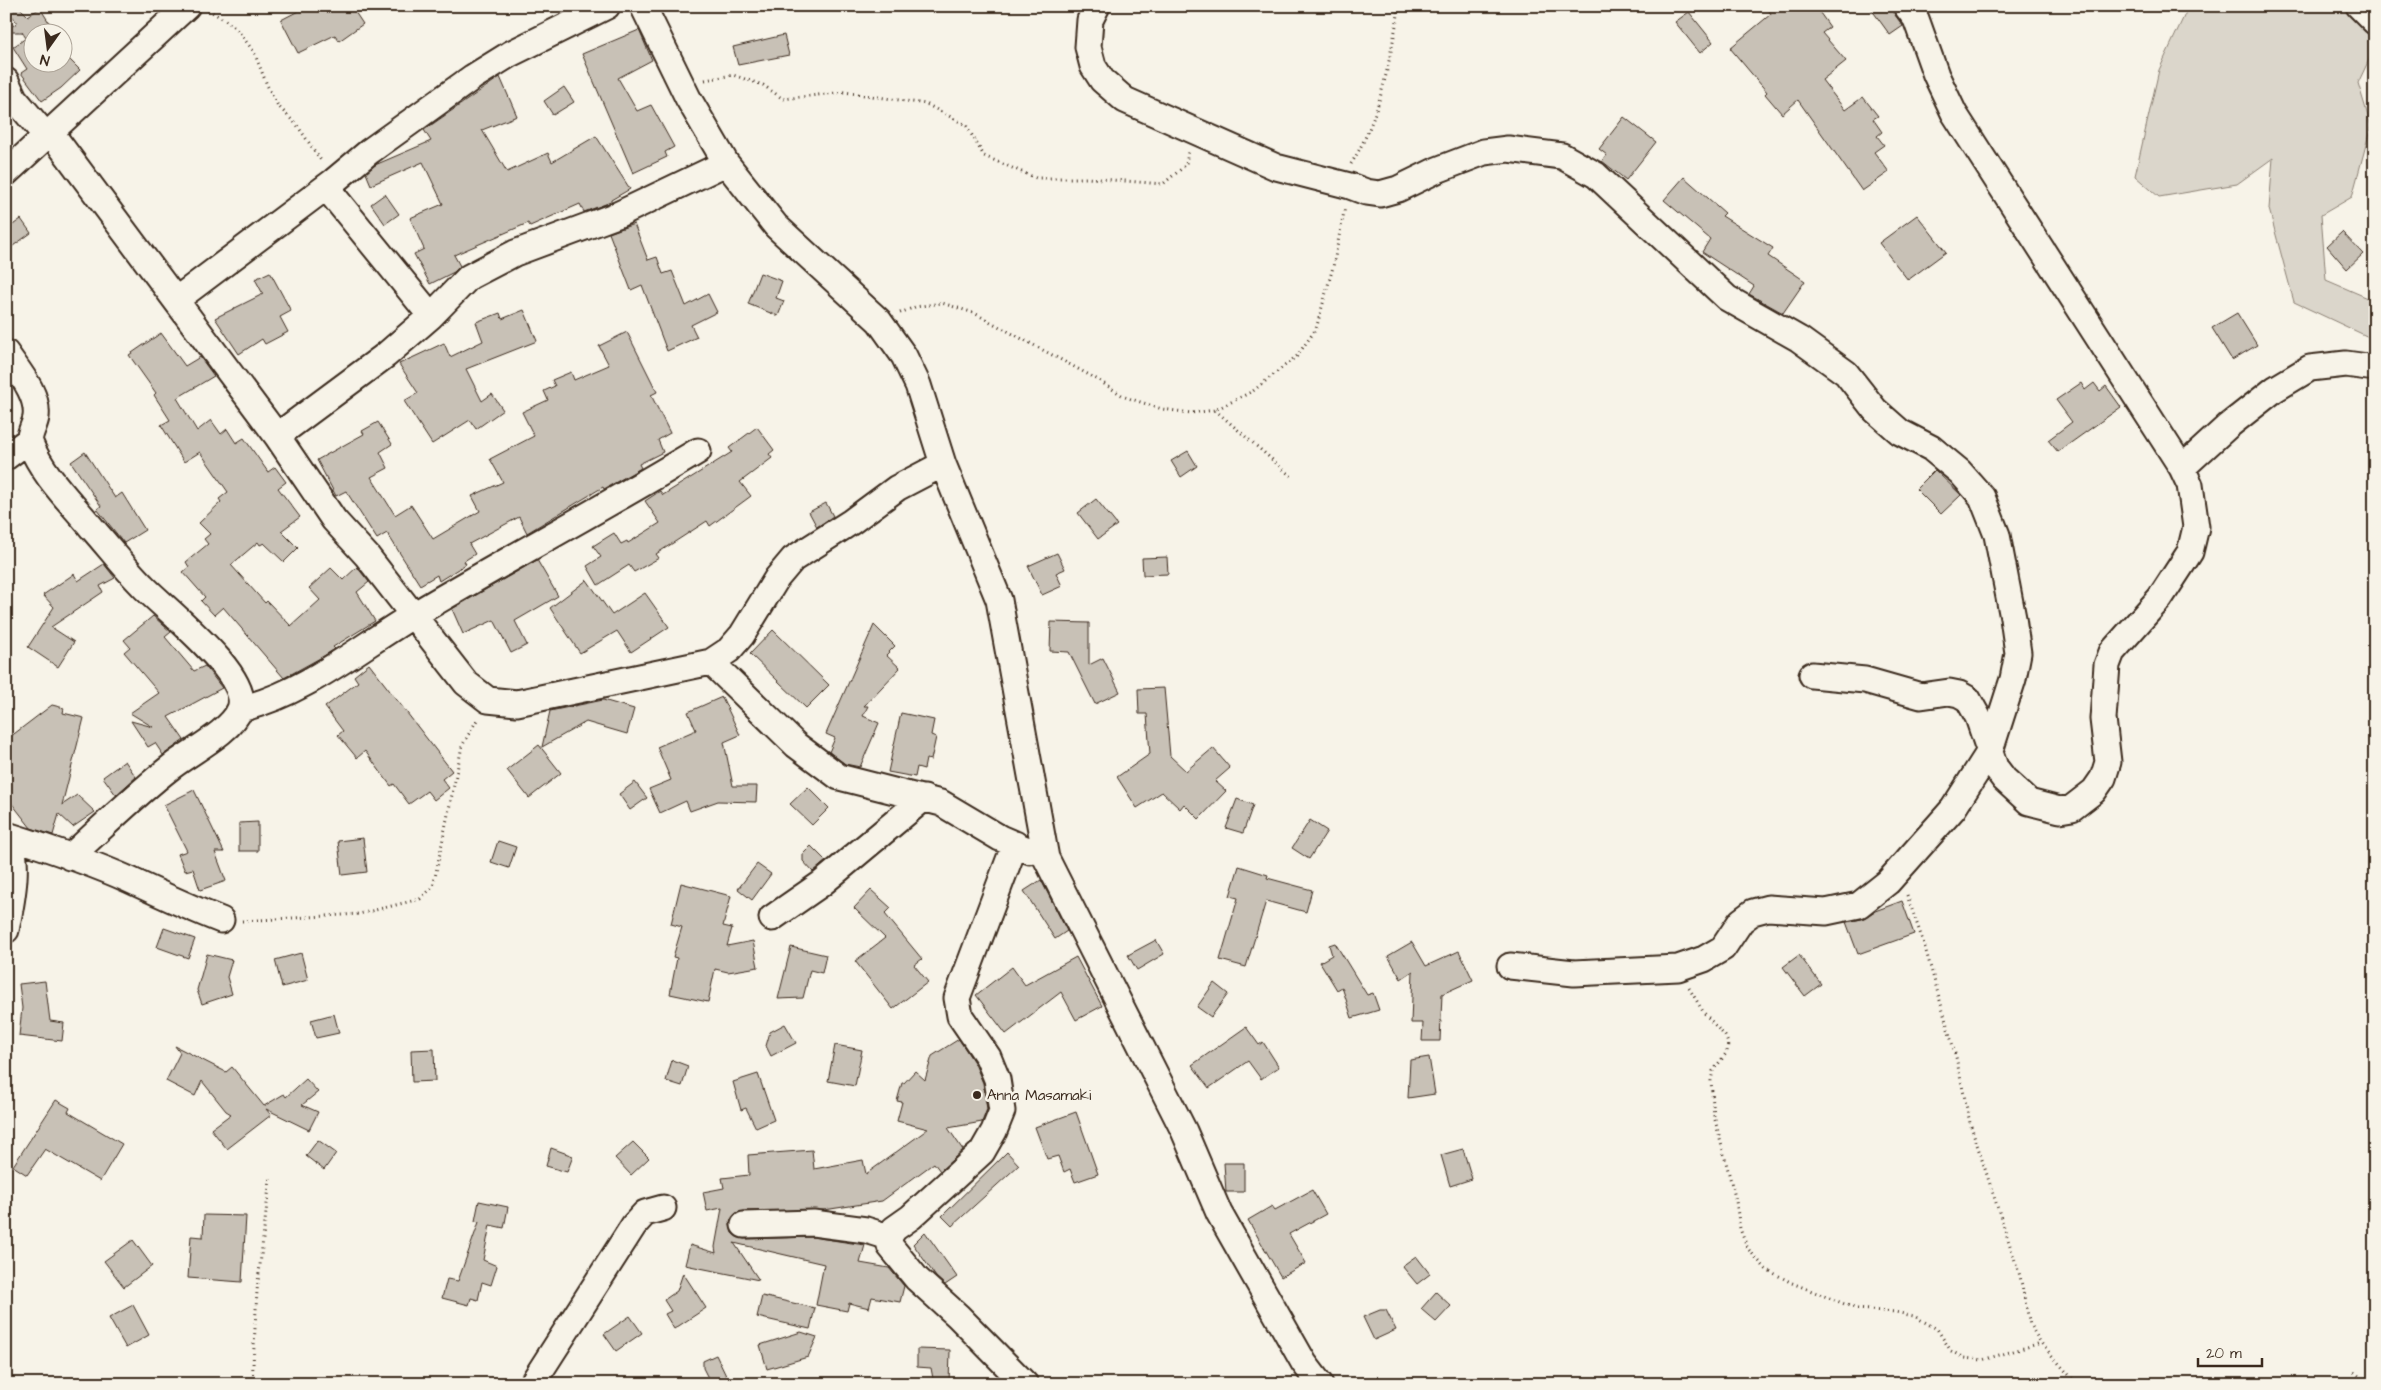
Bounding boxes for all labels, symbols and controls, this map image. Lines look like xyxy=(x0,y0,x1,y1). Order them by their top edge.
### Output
north arrow xyxy=(22,22,72,72)
text: N xyxy=(38,49,52,70)
place label: Anna Masamaki xyxy=(987,1085,1092,1106)
marker: Anna Masamaki xyxy=(971,1089,983,1101)
scale bar xyxy=(2198,1335,2262,1367)
text: 20 m xyxy=(2206,1343,2242,1364)

